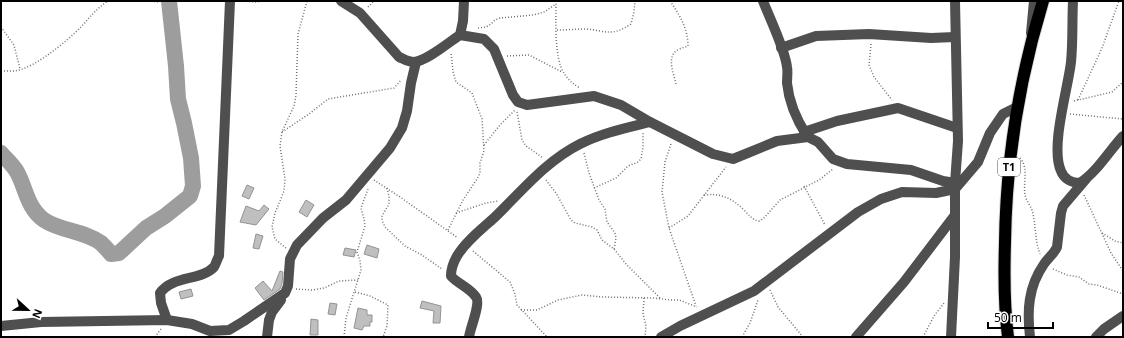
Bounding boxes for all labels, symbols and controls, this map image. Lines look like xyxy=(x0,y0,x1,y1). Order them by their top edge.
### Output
road number: T1 xyxy=(998,158,1020,176)
north arrow xyxy=(8,290,48,330)
scale bar xyxy=(988,304,1053,330)
text: N xyxy=(29,307,46,321)
text: 50 m xyxy=(994,309,1022,326)

